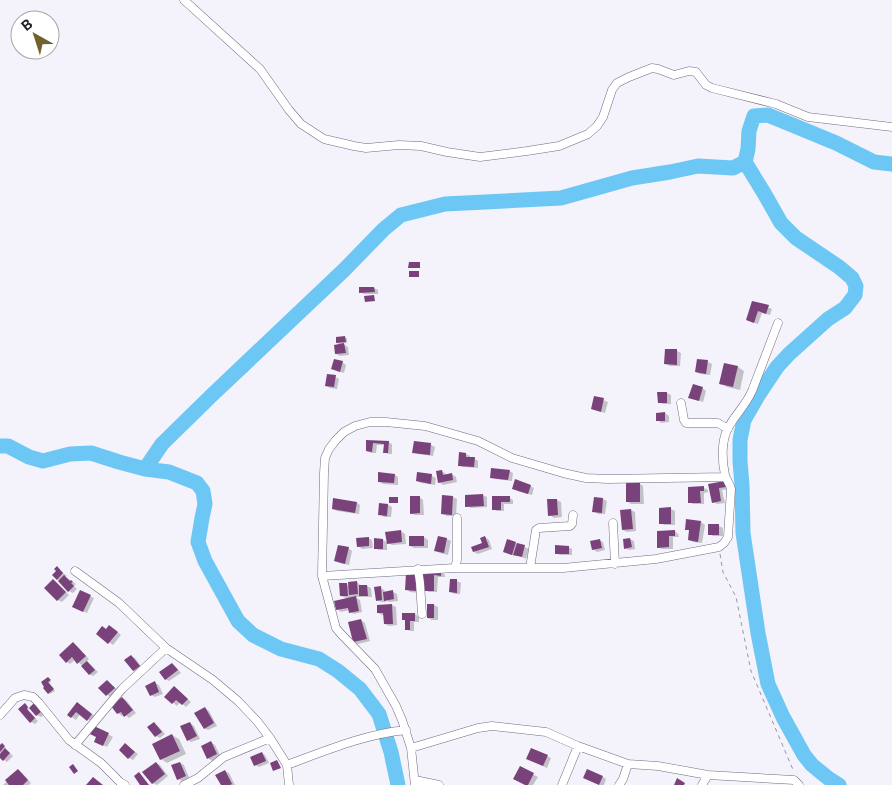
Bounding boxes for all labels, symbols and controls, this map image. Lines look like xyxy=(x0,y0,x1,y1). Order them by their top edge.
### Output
north arrow xyxy=(10,10,60,60)
text: B xyxy=(18,16,36,34)

